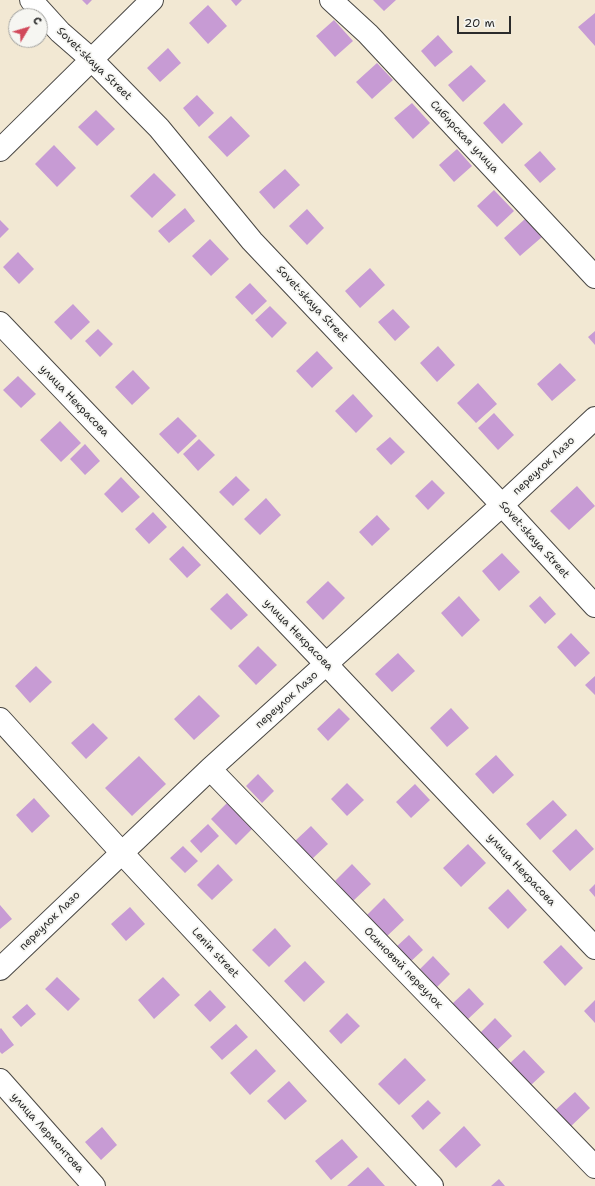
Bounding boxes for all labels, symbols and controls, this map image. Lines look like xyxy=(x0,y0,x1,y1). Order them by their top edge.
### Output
north arrow xyxy=(8,8,48,48)
scale bar xyxy=(459,8,513,34)
text: С xyxy=(29,14,45,28)
text: 20 m xyxy=(464,15,495,31)
street label: Sovet·skaya Street xyxy=(54,25,134,103)
street label: Сибирская улица xyxy=(427,98,501,176)
street label: Sovet·skaya Street xyxy=(273,263,351,345)
street label: улица Некрасова xyxy=(36,362,112,440)
street label: переулок Лазо xyxy=(510,434,578,498)
street label: Sovet·skaya Street xyxy=(496,499,572,581)
street label: улица Некрасова xyxy=(260,596,336,674)
street label: переулок Лазо xyxy=(253,668,321,732)
street label: улица Некрасова xyxy=(484,831,558,909)
street label: переулок Лазо xyxy=(17,889,83,953)
street label: Lenin street xyxy=(189,925,241,981)
street label: Осиновый переулок xyxy=(361,925,445,1011)
street label: улица Лермонтова xyxy=(8,1090,86,1176)

